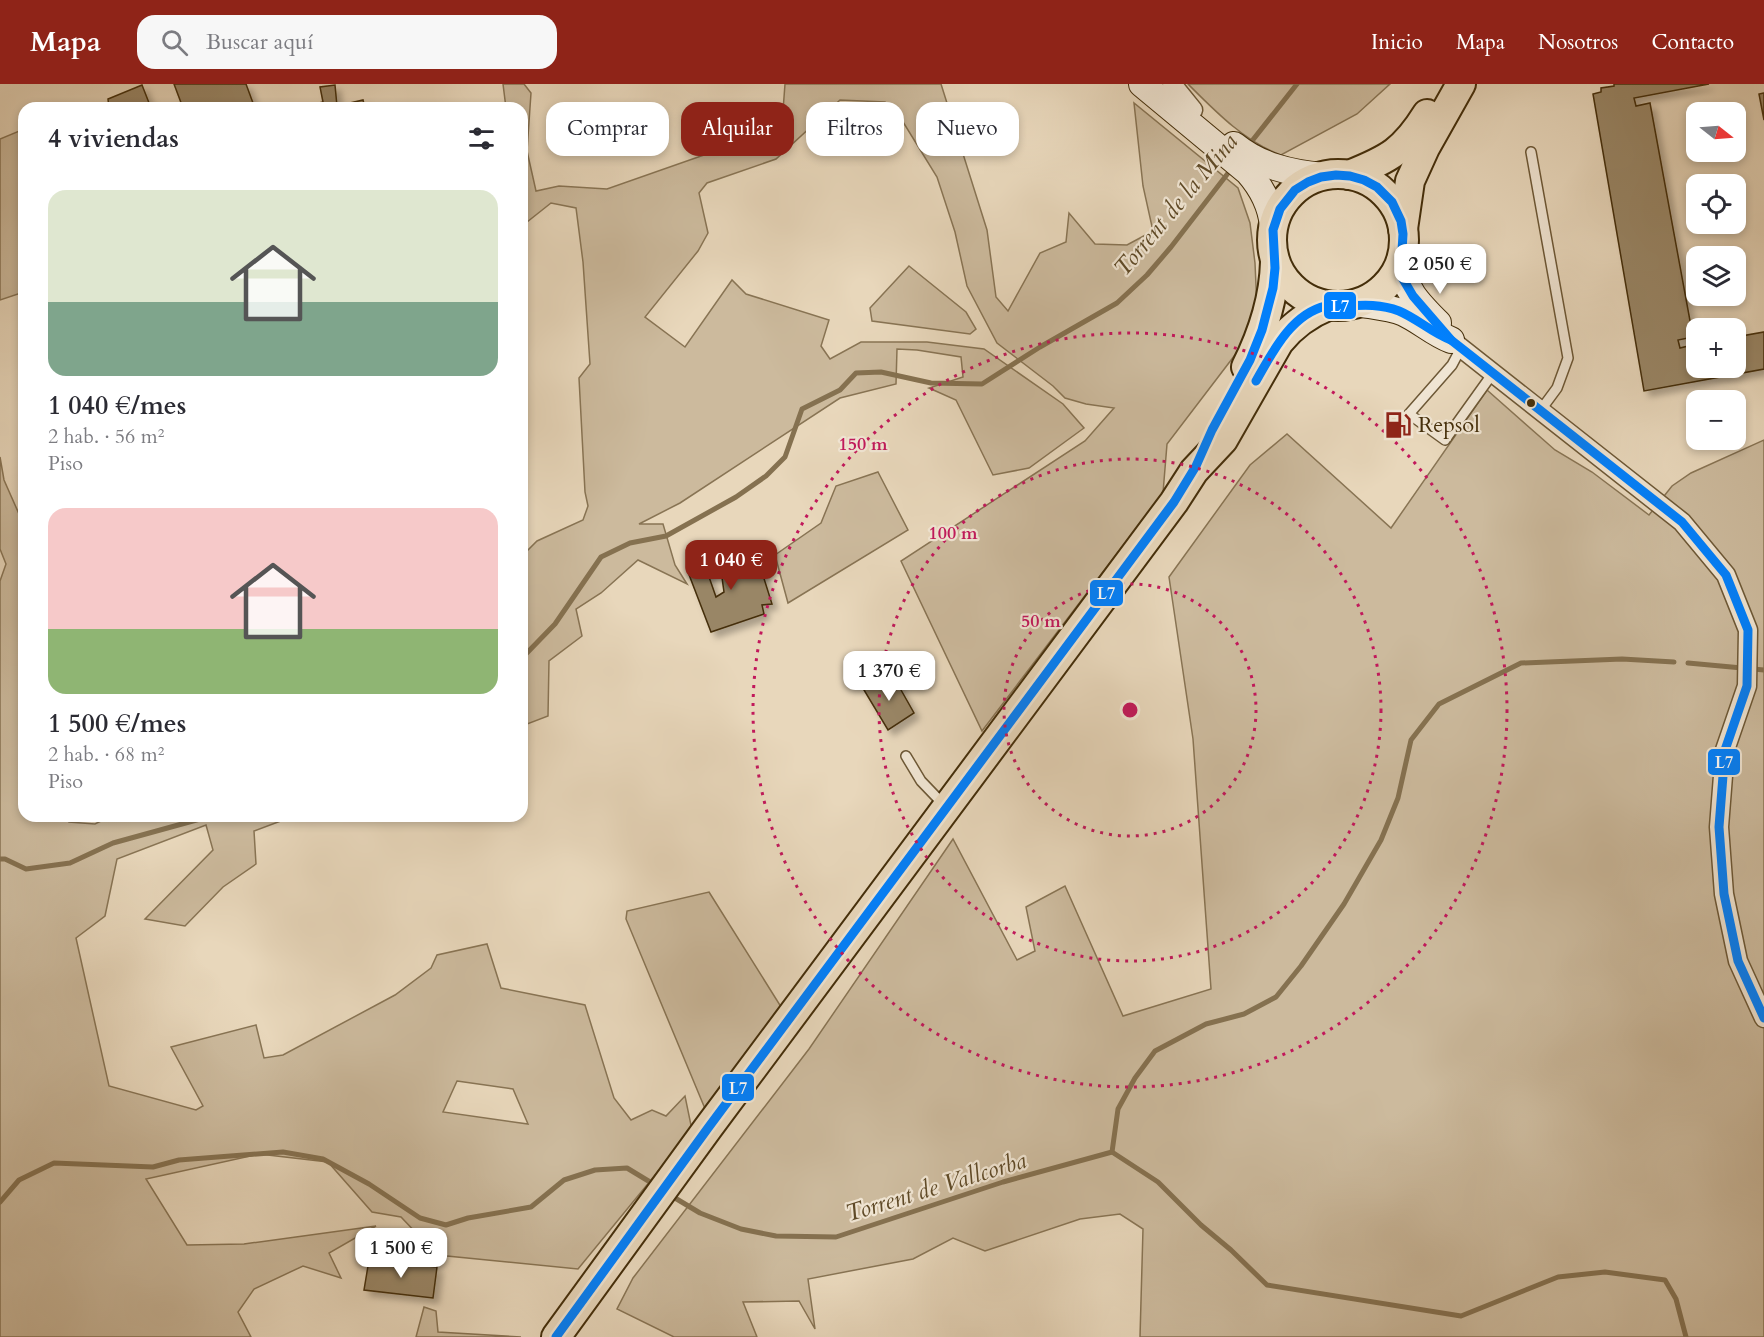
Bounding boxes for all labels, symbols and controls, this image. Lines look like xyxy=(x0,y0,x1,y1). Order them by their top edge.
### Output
search box xyxy=(137,15,557,69)
text: Mapa xyxy=(30,23,101,61)
icon: search xyxy=(158,26,191,59)
text: Buscar aquí xyxy=(206,27,313,57)
text: Inicio xyxy=(1371,28,1423,57)
text: Mapa xyxy=(1456,28,1505,57)
text: Nosotros xyxy=(1538,28,1618,57)
text: Contacto xyxy=(1651,28,1734,57)
chip: Comprar xyxy=(546,102,669,156)
chip: Alquilar xyxy=(681,102,794,156)
chip: Filtros xyxy=(806,102,904,156)
chip: Nuevo xyxy=(916,102,1019,156)
north arrow xyxy=(1686,102,1746,162)
map controls xyxy=(1686,102,1746,450)
text: 4 viviendas xyxy=(48,121,179,156)
icon: filters xyxy=(465,122,498,155)
water label: Torrent de la Mina xyxy=(1106,126,1246,283)
button: locate xyxy=(1686,174,1746,234)
icon: home xyxy=(219,229,327,337)
pin: 2 050 € xyxy=(1385,244,1495,295)
button: layers xyxy=(1686,246,1746,306)
text: 2 050 € xyxy=(1408,250,1472,277)
line badge: L7 xyxy=(1323,291,1357,320)
text: L7 xyxy=(1331,296,1349,318)
button: + xyxy=(1686,318,1746,378)
text: 1 040 €/mes xyxy=(48,388,186,423)
button: − xyxy=(1686,390,1746,450)
unlabelled marker xyxy=(1525,397,1537,409)
fuel station icon: Repsol xyxy=(1383,410,1413,440)
place label: Repsol xyxy=(1418,410,1480,440)
text: 2 hab. · 56 m² xyxy=(48,423,164,450)
text: 150 m xyxy=(838,432,888,457)
text: Piso xyxy=(48,450,83,477)
text: 100 m xyxy=(928,521,978,546)
pin: 1 040 € xyxy=(676,540,786,591)
text: 1 040 € xyxy=(699,546,763,573)
icon: home xyxy=(219,547,327,655)
line badge: L7 xyxy=(1089,579,1124,607)
text: L7 xyxy=(1097,583,1115,605)
text: 50 m xyxy=(1021,609,1061,634)
pin: 1 370 € xyxy=(834,651,944,702)
text: 1 370 € xyxy=(857,657,921,684)
centre of rings xyxy=(1120,700,1140,720)
text: 1 500 €/mes xyxy=(48,706,186,741)
text: 2 hab. · 68 m² xyxy=(48,741,164,768)
line badge: L7 xyxy=(1707,748,1741,776)
text: L7 xyxy=(1715,752,1733,774)
text: Piso xyxy=(48,768,83,795)
line badge: L7 xyxy=(721,1073,755,1102)
text: L7 xyxy=(729,1078,747,1100)
water label: Torrent de Vallcorba xyxy=(842,1144,1031,1230)
pin: 1 500 € xyxy=(346,1228,456,1279)
text: 1 500 € xyxy=(369,1234,433,1261)

